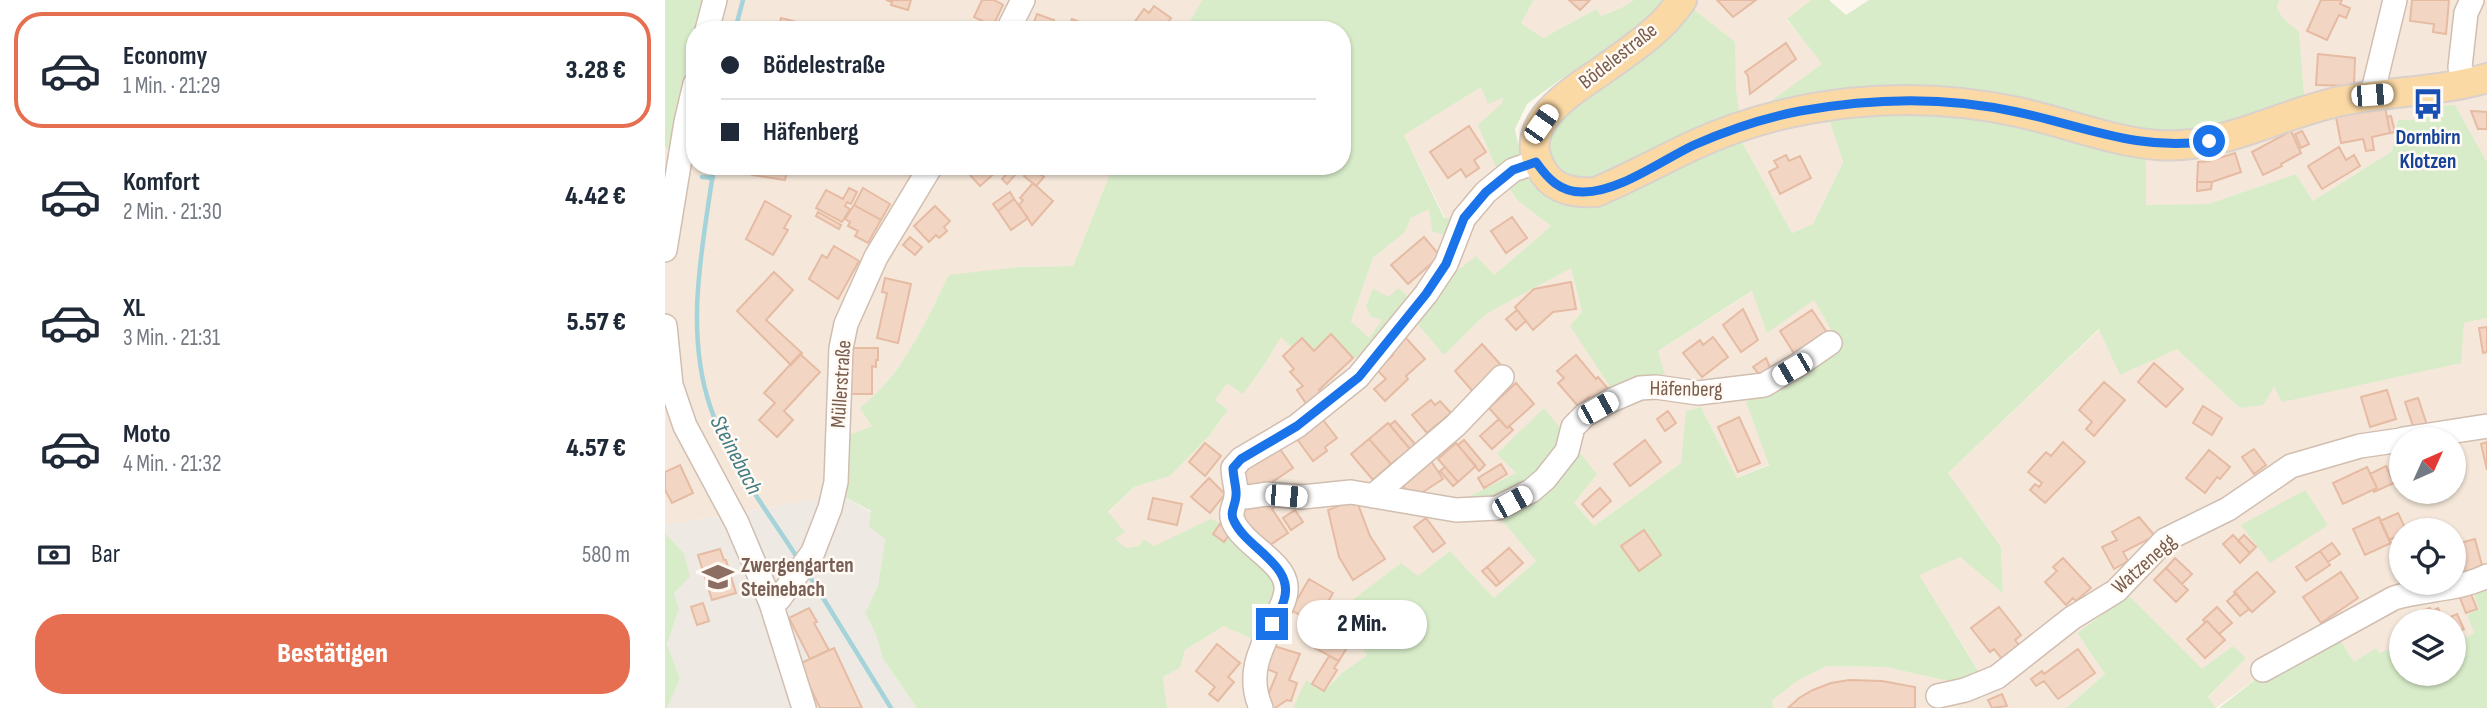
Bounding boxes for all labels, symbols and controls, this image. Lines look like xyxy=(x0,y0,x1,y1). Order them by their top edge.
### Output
street label: Bödelestraße xyxy=(1574,18,1662,94)
icon: car xyxy=(39,39,102,102)
text: Economy xyxy=(123,41,207,72)
text: Bödelestraße xyxy=(763,50,885,81)
text: 3.28 € xyxy=(565,55,626,86)
text: 1 Min. · 21:29 xyxy=(123,72,220,100)
car xyxy=(2351,83,2394,107)
bus stop icon: Dornbirn Klotzen xyxy=(2411,87,2445,121)
car xyxy=(1521,101,1562,147)
text: Häfenberg xyxy=(763,117,859,148)
route start xyxy=(2193,125,2225,157)
place label: Dornbirn Klotzen xyxy=(2395,125,2461,174)
icon: car xyxy=(39,165,102,228)
text: Komfort xyxy=(123,167,200,198)
text: 4.42 € xyxy=(565,181,626,212)
text: 2 Min. · 21:30 xyxy=(123,198,222,226)
icon: car xyxy=(39,291,102,354)
text: XL xyxy=(123,293,145,324)
text: 5.57 € xyxy=(567,307,626,338)
text: 3 Min. · 21:31 xyxy=(123,324,220,352)
street label: Müllerstraße xyxy=(825,339,857,429)
car xyxy=(1769,349,1816,389)
street label: Häfenberg xyxy=(1649,376,1723,402)
car xyxy=(1575,389,1622,427)
water label: Steinebach xyxy=(704,411,769,500)
icon: car xyxy=(39,417,102,480)
text: Moto xyxy=(123,419,171,450)
north arrow xyxy=(2389,427,2466,504)
map controls xyxy=(2389,427,2466,686)
text: 4.57 € xyxy=(566,433,626,464)
text: 4 Min. · 21:32 xyxy=(123,450,221,478)
car xyxy=(1489,483,1536,521)
car xyxy=(1265,484,1308,508)
button: locate xyxy=(2389,518,2466,595)
street label: Watzenegg xyxy=(2107,529,2181,599)
icon: cash xyxy=(35,536,73,574)
text: Bar xyxy=(91,539,120,570)
text: 580 m xyxy=(582,541,630,569)
place label: Zwergengarten Steinebach xyxy=(741,553,854,602)
school or university icon: Zwergengarten Steinebach xyxy=(701,560,735,594)
callout: 2 Min. xyxy=(1297,600,1426,648)
route end xyxy=(1256,608,1288,640)
button: layers xyxy=(2389,609,2466,686)
text: 2 Min. xyxy=(1337,610,1387,638)
button: Bestätigen xyxy=(35,614,630,694)

